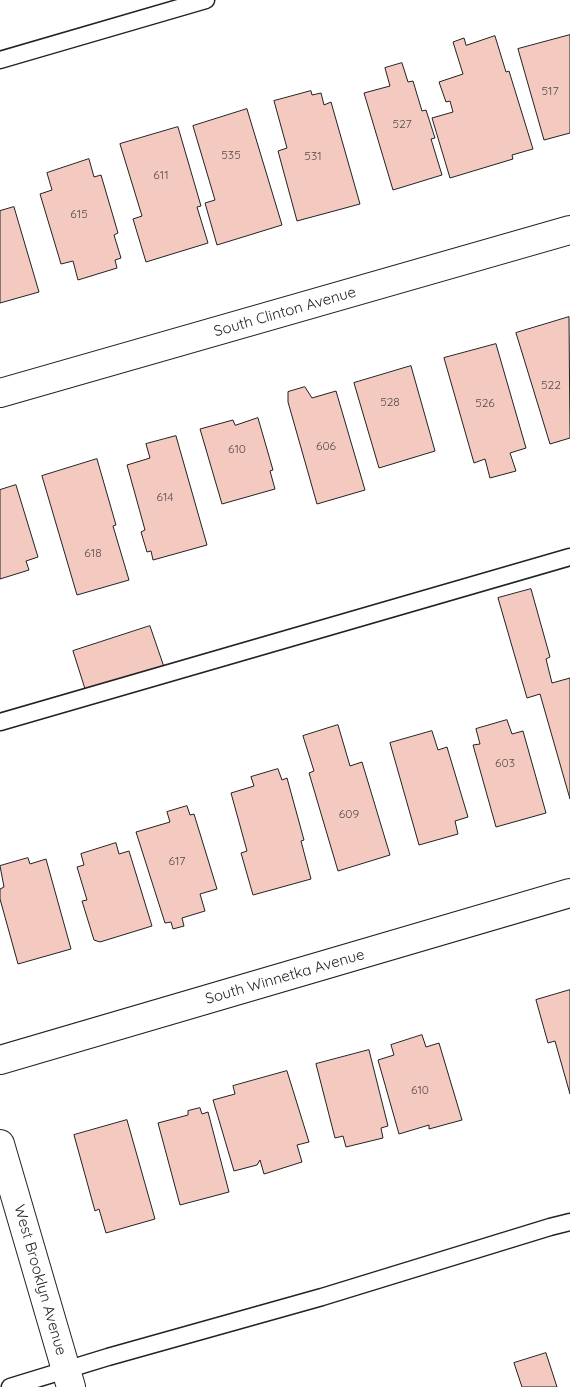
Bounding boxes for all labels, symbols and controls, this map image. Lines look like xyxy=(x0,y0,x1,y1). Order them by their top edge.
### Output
house number: 517 xyxy=(541,84,559,98)
house number: 527 xyxy=(392,117,412,131)
house number: 535 xyxy=(221,148,241,162)
house number: 531 xyxy=(304,149,322,163)
house number: 611 xyxy=(153,168,169,182)
house number: 615 xyxy=(70,207,88,221)
street label: South Clinton Avenue xyxy=(212,283,358,341)
house number: 522 xyxy=(541,378,561,392)
house number: 528 xyxy=(380,395,400,409)
house number: 526 xyxy=(475,396,495,410)
house number: 606 xyxy=(316,439,336,453)
house number: 610 xyxy=(228,442,246,456)
house number: 614 xyxy=(157,490,173,504)
house number: 618 xyxy=(84,546,102,560)
house number: 603 xyxy=(495,756,515,770)
house number: 609 xyxy=(339,807,359,821)
house number: 617 xyxy=(169,854,185,868)
street label: South Winnetka Avenue xyxy=(203,946,367,1008)
house number: 610 xyxy=(411,1083,429,1097)
street label: West Brooklyn Avenue xyxy=(10,1203,70,1357)

